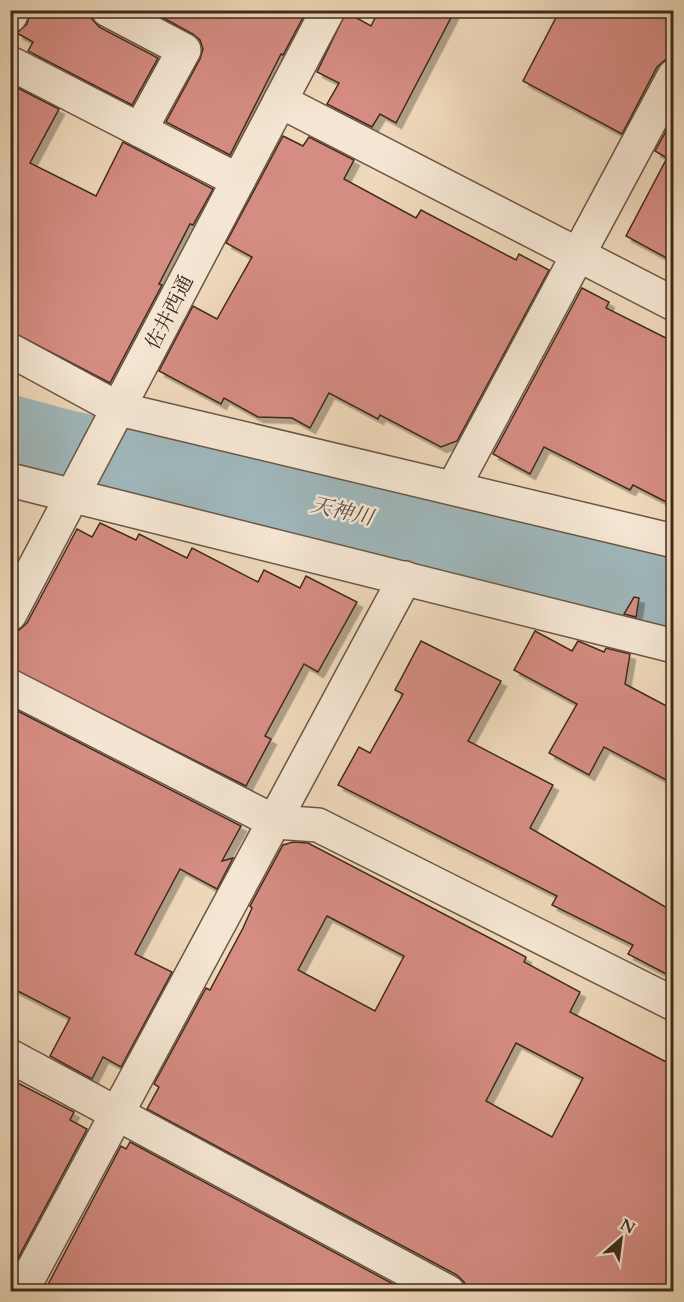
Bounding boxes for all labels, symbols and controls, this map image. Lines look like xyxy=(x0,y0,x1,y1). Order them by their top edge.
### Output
street label: 佐井西通 xyxy=(139,270,200,354)
water label: 天神川 xyxy=(308,490,378,533)
north arrow xyxy=(591,1209,651,1269)
text: N xyxy=(616,1214,639,1240)

